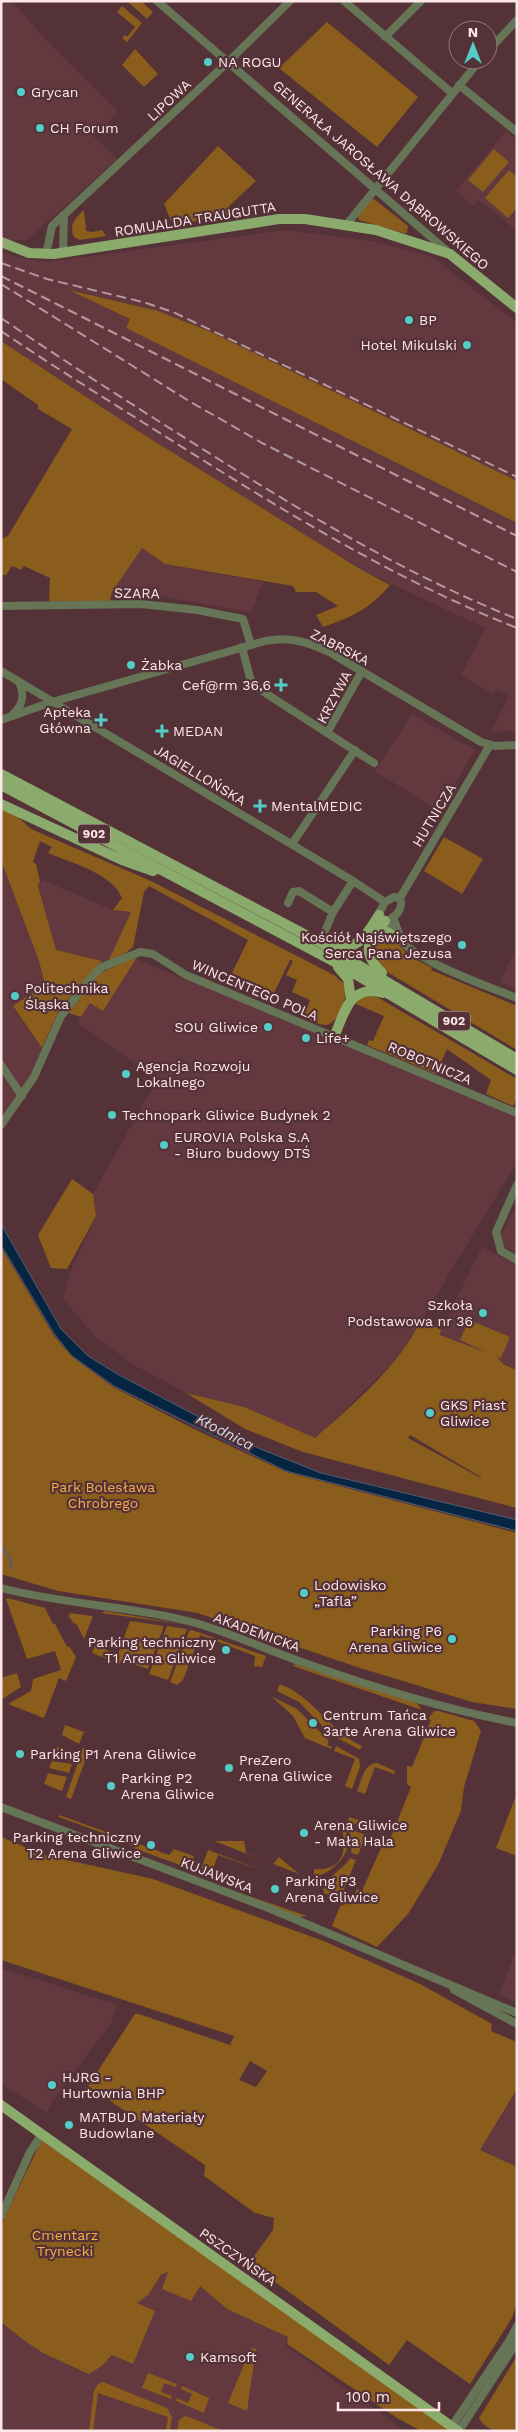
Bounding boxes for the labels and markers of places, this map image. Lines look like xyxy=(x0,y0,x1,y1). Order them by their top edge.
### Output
place label: NA ROGU xyxy=(218,54,281,70)
marker: NA ROGU xyxy=(202,56,214,68)
place label: Grycan xyxy=(31,84,79,100)
marker: Grycan xyxy=(15,86,27,98)
place label: CH Forum xyxy=(50,120,119,136)
marker: CH Forum xyxy=(34,122,46,134)
place label: BP xyxy=(419,312,437,328)
marker: BP xyxy=(403,314,415,326)
place label: Hotel Mikulski xyxy=(360,337,457,353)
marker: Hotel Mikulski xyxy=(461,339,473,351)
place label: Żabka xyxy=(141,657,182,673)
marker: Żabka xyxy=(125,659,137,671)
place label: Cef@rm 36,6 xyxy=(182,677,271,693)
marker: Cef@rm 36,6 xyxy=(275,679,287,691)
place label: Apteka Główna xyxy=(39,704,91,736)
marker: Apteka Główna xyxy=(95,714,107,726)
place label: MEDAN xyxy=(173,723,223,739)
marker: MEDAN xyxy=(155,724,169,738)
place label: MentalMEDIC xyxy=(271,798,362,814)
marker: MentalMEDIC xyxy=(253,799,267,813)
place label: Kościół Najświętszego Serca Pana Jezusa xyxy=(301,929,452,961)
marker: Kościół Najświętszego Serca Pana Jezusa xyxy=(456,939,468,951)
place label: Politechnika Śląska xyxy=(25,980,108,1012)
marker: Politechnika Śląska xyxy=(9,990,21,1002)
place label: SOU Gliwice xyxy=(174,1019,258,1035)
marker: SOU Gliwice xyxy=(262,1021,274,1033)
place label: Life+ xyxy=(316,1030,350,1046)
marker: Life+ xyxy=(300,1032,312,1044)
place label: Agencja Rozwoju Lokalnego xyxy=(136,1058,250,1090)
marker: Agencja Rozwoju Lokalnego xyxy=(120,1068,132,1080)
place label: Technopark Gliwice Budynek 2 xyxy=(122,1107,331,1123)
marker: Technopark Gliwice Budynek 2 xyxy=(106,1109,118,1121)
place label: EUROVIA Polska S.A - Biuro budowy DTŚ xyxy=(174,1129,311,1161)
marker: EUROVIA Polska S.A - Biuro budowy DTŚ xyxy=(158,1139,170,1151)
place label: Szkoła Podstawowa nr 36 xyxy=(347,1297,473,1329)
marker: Szkoła Podstawowa nr 36 xyxy=(477,1307,489,1319)
place label: GKS Piast Gliwice xyxy=(440,1397,506,1429)
marker: GKS Piast Gliwice xyxy=(424,1407,436,1419)
place label: Lodowisko „Tafla” xyxy=(314,1577,386,1609)
marker: Lodowisko „Tafla” xyxy=(298,1587,310,1599)
place label: Parking P6 Arena Gliwice xyxy=(349,1623,442,1655)
marker: Parking P6 Arena Gliwice xyxy=(446,1633,458,1645)
place label: Parking techniczny T1 Arena Gliwice xyxy=(88,1634,217,1666)
marker: Parking techniczny T1 Arena Gliwice xyxy=(220,1644,232,1656)
place label: Centrum Tańca 3arte Arena Gliwice xyxy=(323,1707,456,1739)
marker: Centrum Tańca 3arte Arena Gliwice xyxy=(307,1717,319,1729)
place label: Parking P1 Arena Gliwice xyxy=(30,1746,196,1762)
marker: Parking P1 Arena Gliwice xyxy=(14,1748,26,1760)
place label: PreZero Arena Gliwice xyxy=(239,1752,332,1784)
marker: PreZero Arena Gliwice xyxy=(223,1762,235,1774)
place label: Parking P2 Arena Gliwice xyxy=(121,1770,214,1802)
marker: Parking P2 Arena Gliwice xyxy=(105,1780,117,1792)
place label: Arena Gliwice - Mała Hala xyxy=(314,1817,407,1849)
marker: Arena Gliwice - Mała Hala xyxy=(298,1827,310,1839)
place label: Parking techniczny T2 Arena Gliwice xyxy=(13,1829,142,1861)
marker: Parking techniczny T2 Arena Gliwice xyxy=(145,1839,157,1851)
place label: Parking P3 Arena Gliwice xyxy=(285,1873,378,1905)
marker: Parking P3 Arena Gliwice xyxy=(269,1883,281,1895)
place label: HJRG - Hurtownia BHP xyxy=(62,2069,165,2101)
marker: HJRG - Hurtownia BHP xyxy=(46,2079,58,2091)
place label: MATBUD Materiały Budowlane xyxy=(79,2109,205,2141)
marker: MATBUD Materiały Budowlane xyxy=(63,2119,75,2131)
place label: Kamsoft xyxy=(200,2349,257,2365)
marker: Kamsoft xyxy=(184,2351,196,2363)

